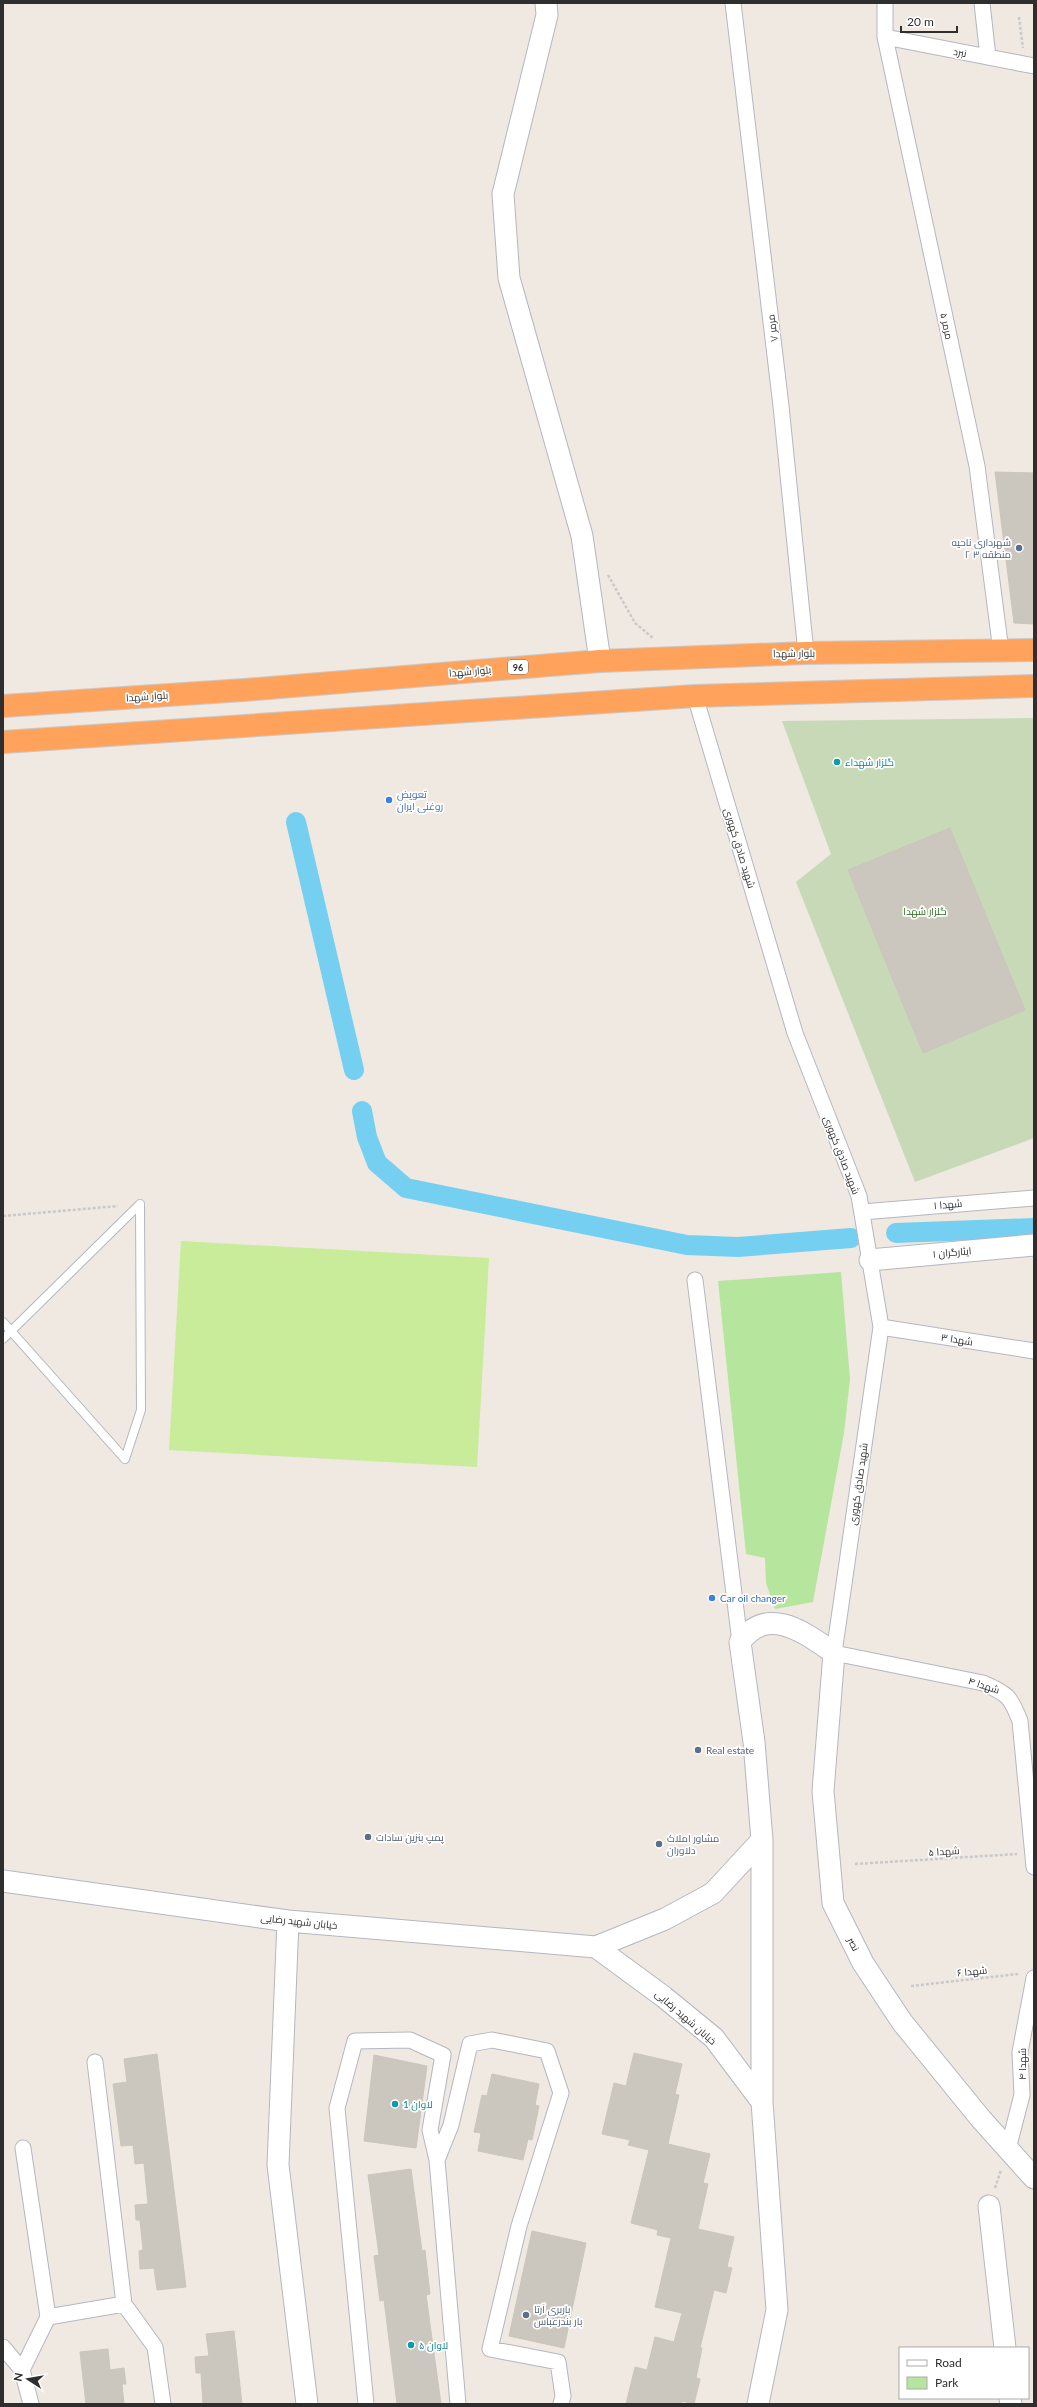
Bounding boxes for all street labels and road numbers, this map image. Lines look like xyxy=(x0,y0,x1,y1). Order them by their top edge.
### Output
street label: نبرد xyxy=(952,45,968,59)
street label: مرمر ۵ xyxy=(938,312,956,340)
street label: مرمر ۷ xyxy=(764,314,780,342)
street label: بلوار شهدا xyxy=(773,647,815,660)
road number: 96 xyxy=(508,660,528,674)
street label: بلوار شهدا xyxy=(448,663,492,680)
street label: بلوار شهدا xyxy=(125,689,169,704)
street label: شهید صادق کهوری xyxy=(721,806,758,890)
street label: شهید صادق کهوری xyxy=(821,1114,862,1196)
street label: شهدا ۱ xyxy=(933,1197,963,1212)
street label: ایثارگران ۱ xyxy=(932,1244,972,1261)
street label: شهدا ۳ xyxy=(940,1331,974,1348)
street label: شهید صادق کهوری xyxy=(846,1442,871,1526)
street label: شهدا ۴ xyxy=(967,1674,1001,1697)
street label: شهدا ۵ xyxy=(928,1844,960,1859)
street label: خیابان شهید رضایی xyxy=(260,1911,338,1932)
street label: نصر xyxy=(845,1934,862,1953)
street label: شهدا ۶ xyxy=(956,1963,988,1980)
street label: خیابان شهید رضایی xyxy=(652,1987,719,2048)
street label: شهدا ۴ xyxy=(1016,2048,1029,2080)

